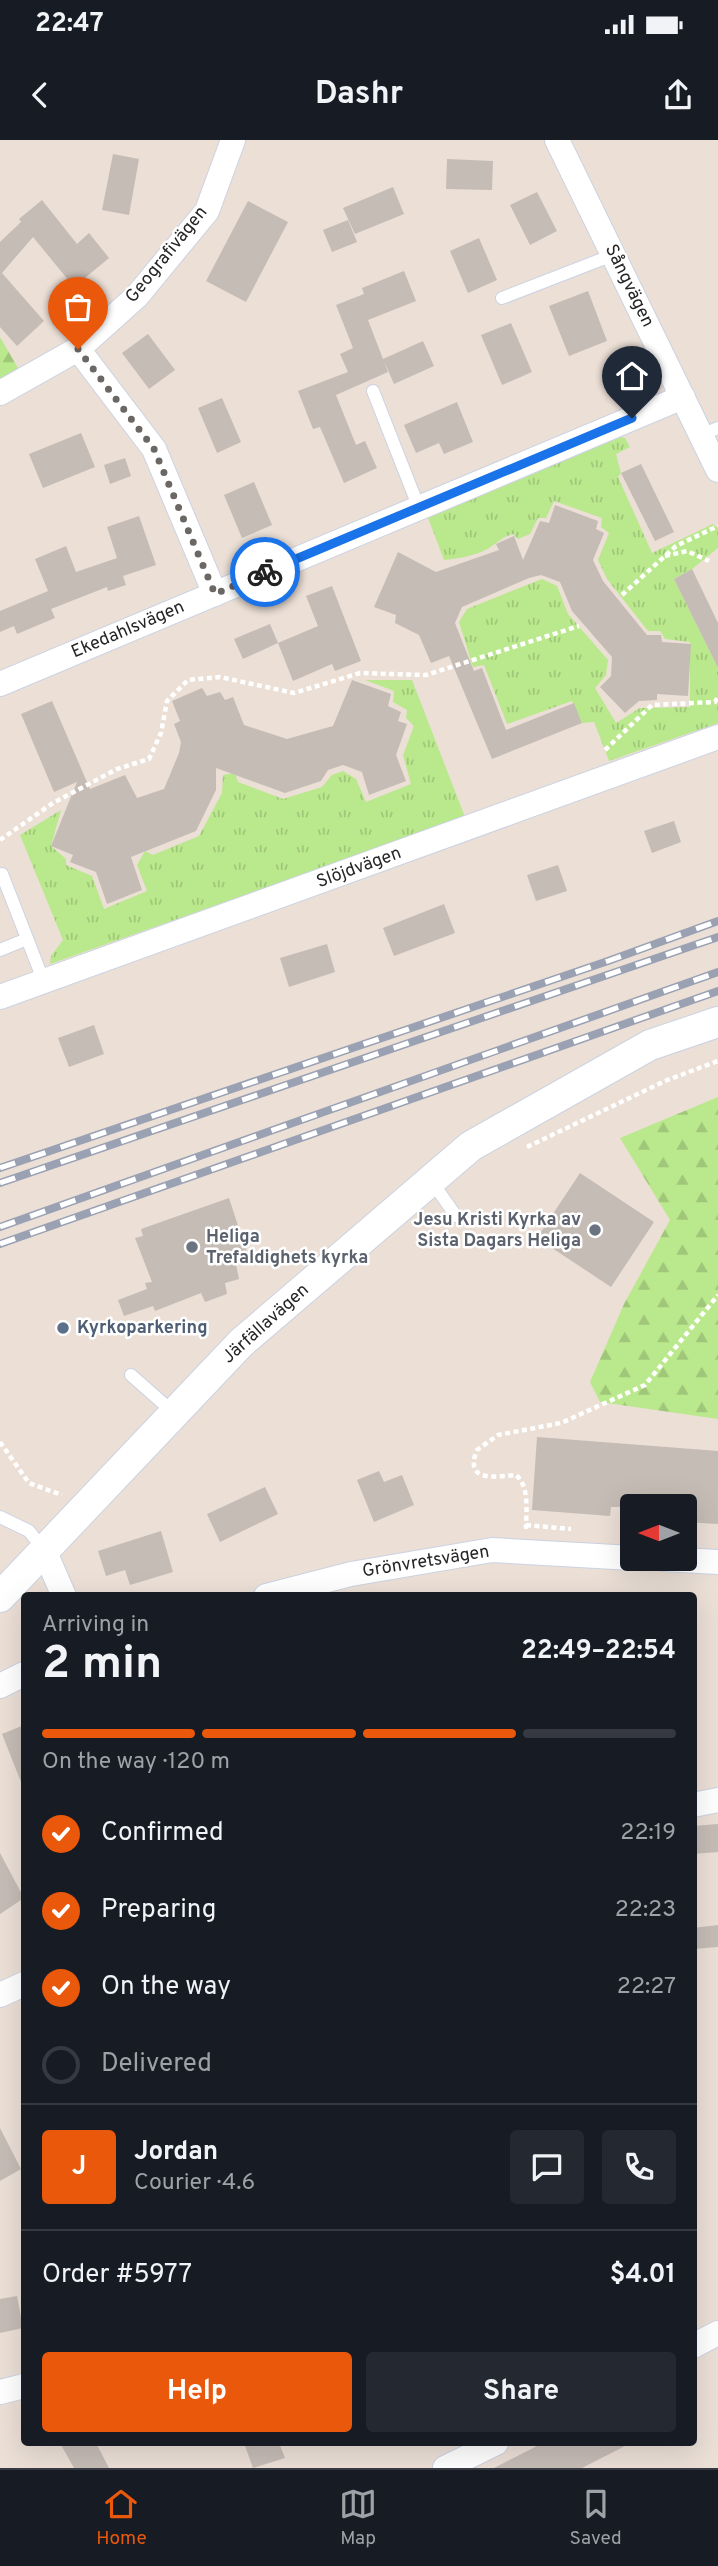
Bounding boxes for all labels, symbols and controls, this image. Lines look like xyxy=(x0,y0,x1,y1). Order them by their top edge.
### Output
text: 22:47 xyxy=(35,8,104,41)
text: Dashr xyxy=(315,75,403,115)
icon: back xyxy=(21,76,59,114)
icon: share xyxy=(659,76,697,114)
street label: Geografivägen xyxy=(121,202,213,308)
street label: Sångvägen xyxy=(599,241,659,331)
pin xyxy=(48,277,108,349)
icon: bag xyxy=(59,288,97,326)
pin xyxy=(602,346,662,418)
icon: home xyxy=(613,357,651,395)
courier xyxy=(230,537,300,607)
icon: bike xyxy=(246,553,284,591)
street label: Ekedahlsvägen xyxy=(68,596,188,664)
street label: Slöjdvägen xyxy=(313,842,405,894)
place label: Jesu Kristi Kyrka av Sista Dagars Heliga xyxy=(413,1209,581,1253)
marker: Jesu Kristi Kyrka av Sista Dagars Heliga xyxy=(587,1222,603,1238)
place label: Heliga Trefaldighets kyrka xyxy=(206,1226,368,1270)
marker: Heliga Trefaldighets kyrka xyxy=(184,1239,200,1255)
street label: Järfällavägen xyxy=(218,1279,314,1369)
place label: Kyrkoparkering xyxy=(77,1317,208,1340)
marker: Kyrkoparkering xyxy=(55,1320,71,1336)
north arrow xyxy=(620,1494,696,1572)
map controls xyxy=(620,1494,697,1571)
street label: Grönvretsvägen xyxy=(361,1541,491,1583)
text: Arriving in xyxy=(42,1611,149,1640)
text: 22:49–22:54 xyxy=(521,1635,676,1668)
text: 2 min xyxy=(42,1636,162,1695)
text: On the way · 120 m xyxy=(42,1748,230,1777)
icon: check xyxy=(42,1815,80,1853)
text: Confirmed xyxy=(101,1817,224,1850)
text: 22:19 xyxy=(620,1819,676,1848)
icon: check xyxy=(42,1892,80,1930)
text: Preparing xyxy=(101,1894,216,1927)
text: 22:23 xyxy=(615,1896,676,1925)
icon: check xyxy=(42,1969,80,2007)
text: On the way xyxy=(101,1971,231,2004)
text: 22:27 xyxy=(617,1973,676,2002)
text: Delivered xyxy=(101,2048,212,2081)
button: chat xyxy=(510,2130,584,2204)
button: phone xyxy=(602,2130,676,2204)
text: Jordan xyxy=(134,2136,218,2169)
text: J xyxy=(72,2151,86,2184)
text: Courier · 4.6 xyxy=(134,2169,255,2198)
text: Order #5977 xyxy=(42,2259,192,2292)
text: $4.01 xyxy=(610,2259,676,2292)
button: Help xyxy=(42,2352,352,2432)
button: Share xyxy=(366,2352,676,2432)
tab: Home xyxy=(96,2485,147,2551)
tab: Map xyxy=(339,2485,377,2551)
tab: Saved xyxy=(570,2485,622,2551)

